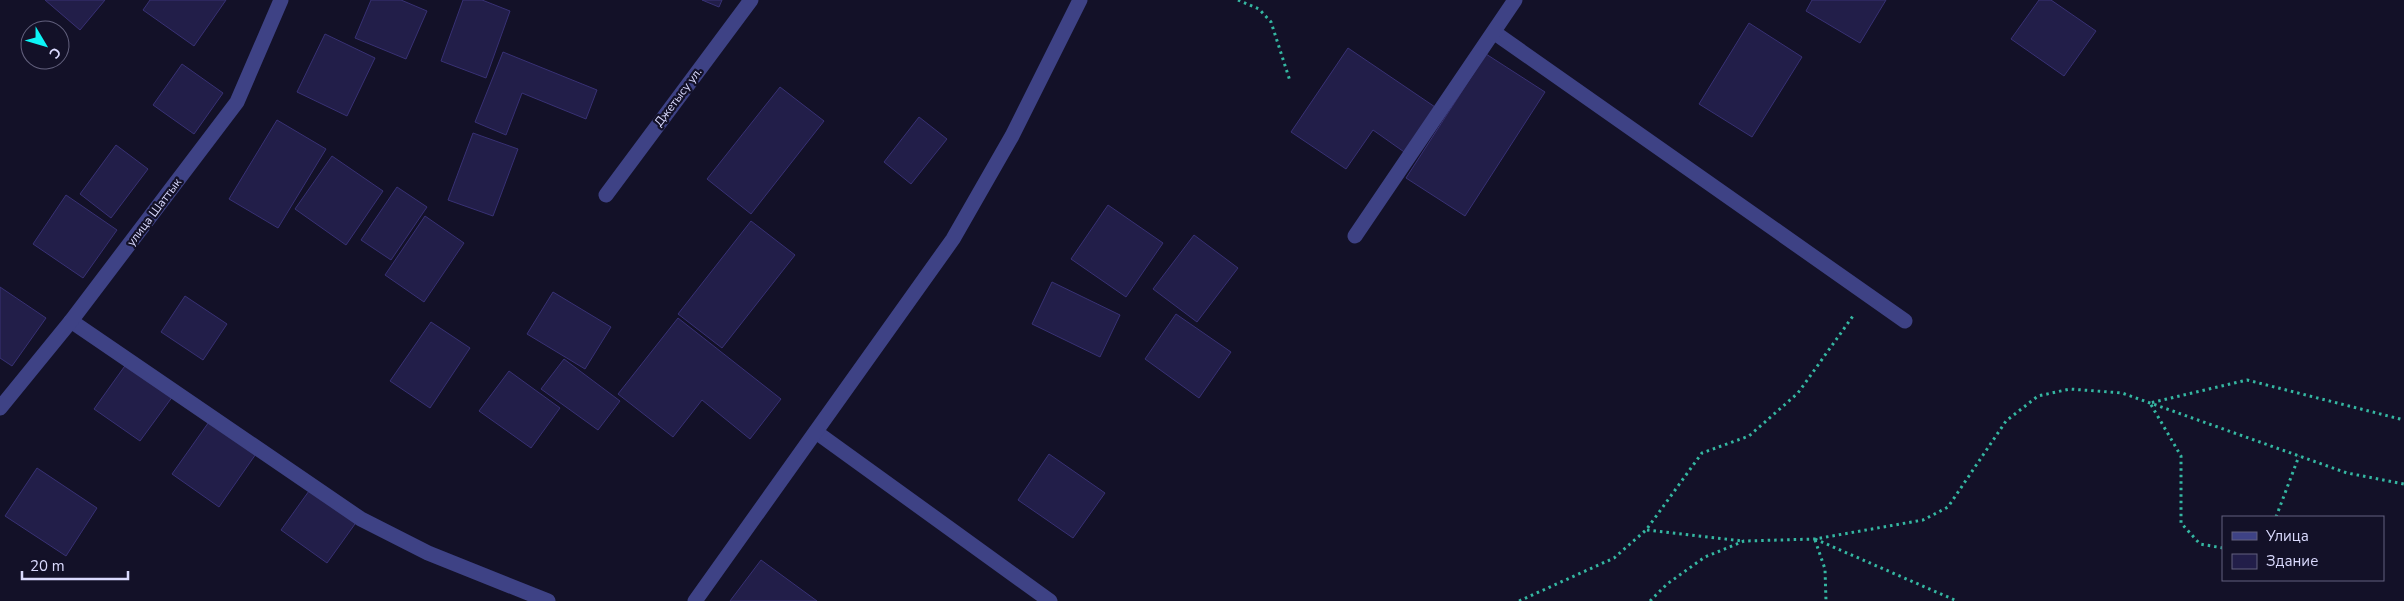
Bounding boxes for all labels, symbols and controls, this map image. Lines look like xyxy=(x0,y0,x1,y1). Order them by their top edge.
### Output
north arrow xyxy=(20,20,70,70)
text: С xyxy=(44,43,65,63)
street label: Джетысу ул. xyxy=(651,64,705,130)
street label: улица Шаттык xyxy=(123,174,185,249)
legend xyxy=(2222,516,2384,581)
text: Улица xyxy=(2265,526,2309,546)
scale bar xyxy=(22,548,129,580)
text: Здание xyxy=(2266,551,2318,571)
text: 20 m xyxy=(30,556,65,576)

